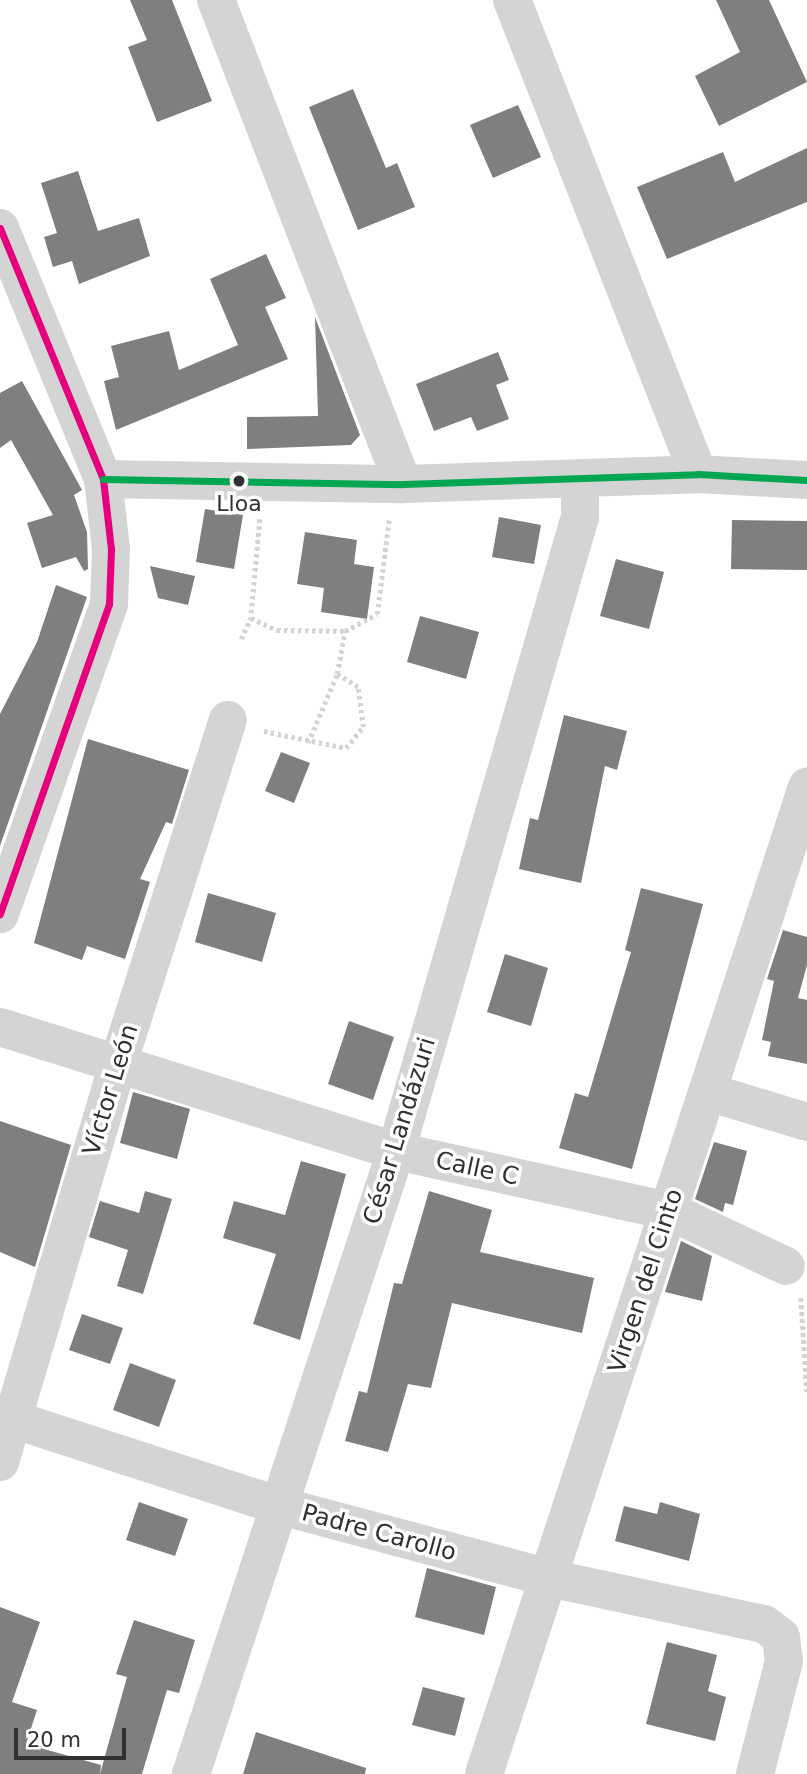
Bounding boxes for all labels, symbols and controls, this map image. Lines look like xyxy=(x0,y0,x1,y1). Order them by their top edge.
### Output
marker: Lloa xyxy=(232,474,246,488)
place label: Lloa xyxy=(216,491,262,517)
street label: Víctor León xyxy=(77,1021,145,1159)
street label: César Landázuri xyxy=(358,1034,442,1228)
street label: Calle C xyxy=(433,1146,521,1192)
street label: Virgen del Cinto xyxy=(603,1185,689,1377)
street label: Padre Carollo xyxy=(299,1499,459,1567)
scale bar xyxy=(18,1714,130,1758)
text: 20 m xyxy=(27,1728,81,1752)

